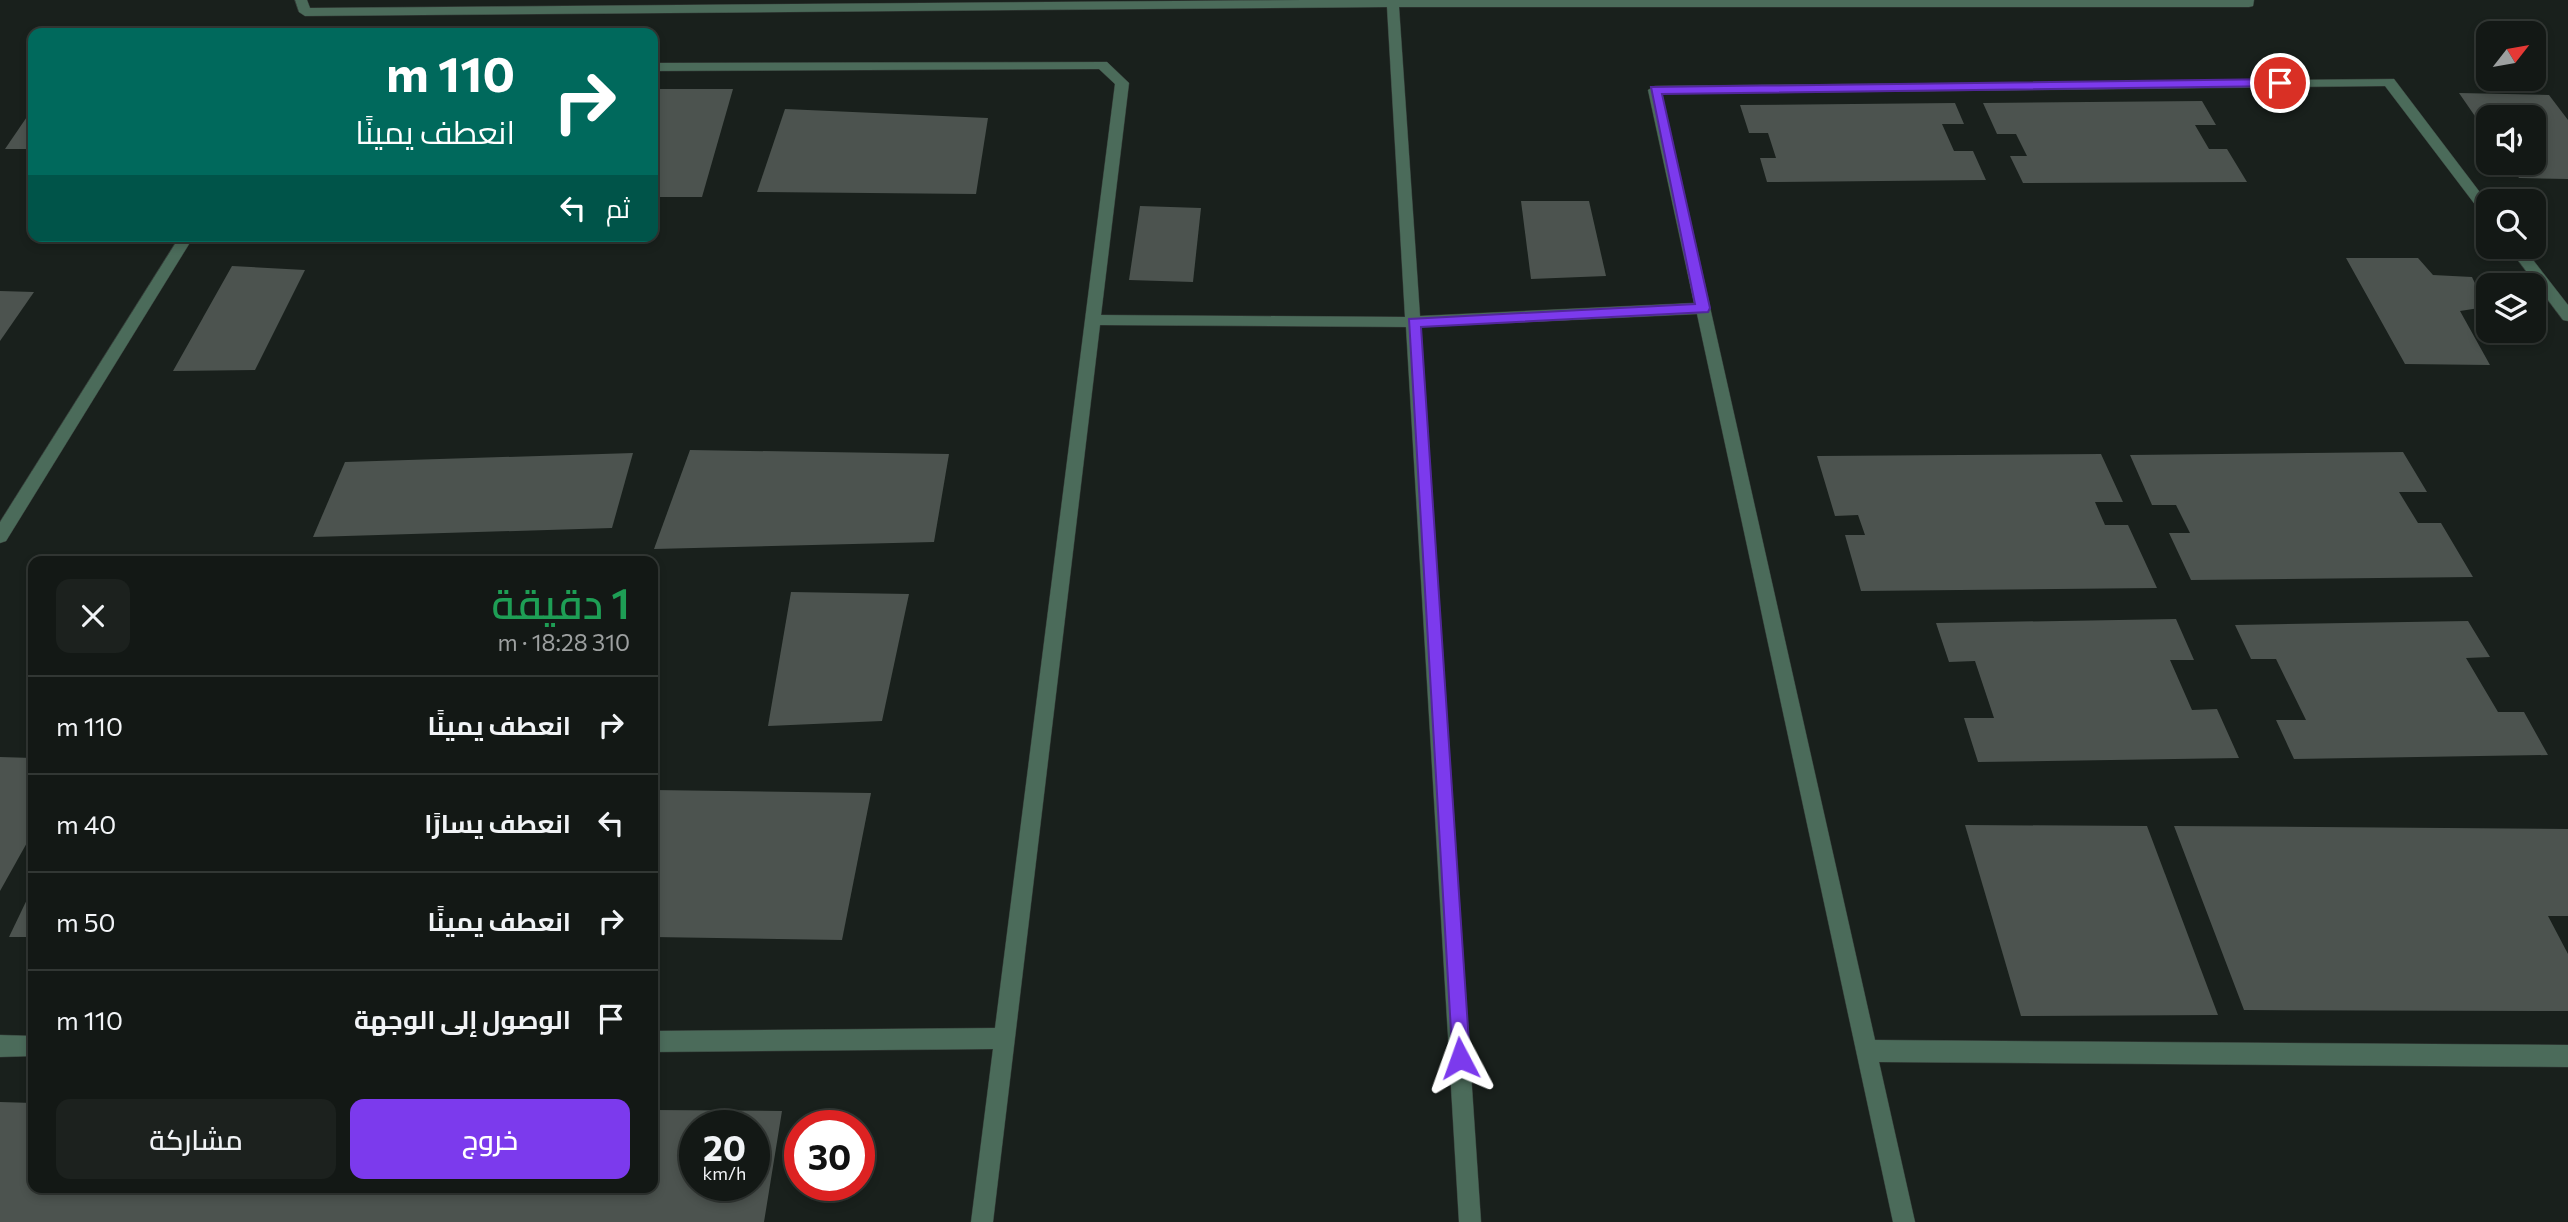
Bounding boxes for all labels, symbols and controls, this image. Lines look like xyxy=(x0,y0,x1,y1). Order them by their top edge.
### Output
north arrow xyxy=(2476,21,2546,91)
map controls xyxy=(2476,21,2546,343)
text: 110 m xyxy=(386,42,515,102)
pin xyxy=(2250,53,2310,113)
icon: right xyxy=(539,56,630,147)
icon: arrive xyxy=(2261,64,2299,102)
button: sound xyxy=(2476,105,2546,175)
text: انعطف يمينًا xyxy=(355,111,515,151)
icon: left xyxy=(554,189,592,227)
button: search xyxy=(2476,189,2546,259)
text: ثم xyxy=(606,192,630,223)
button: layers xyxy=(2476,273,2546,343)
text: 1 دقيقة xyxy=(491,576,630,628)
button: close xyxy=(56,579,130,653)
text: 310 m · 18:28 xyxy=(497,628,630,656)
icon: right xyxy=(592,706,630,744)
text: انعطف يمينًا xyxy=(427,709,571,740)
text: 110 m xyxy=(56,710,123,741)
icon: left xyxy=(592,804,630,842)
text: انعطف يسارًا xyxy=(424,807,571,838)
text: 40 m xyxy=(56,808,116,839)
icon: right xyxy=(592,902,630,940)
text: انعطف يمينًا xyxy=(427,905,571,936)
text: 50 m xyxy=(56,906,116,937)
icon: arrive xyxy=(592,1000,630,1038)
text: الوصول إلى الوجهة xyxy=(354,1003,571,1034)
text: 110 m xyxy=(56,1004,123,1035)
position arrow xyxy=(1423,1021,1497,1095)
button: مشاركة xyxy=(56,1099,336,1179)
button: خروج xyxy=(350,1099,630,1179)
speed limit sign: 30 xyxy=(784,1110,875,1201)
text: 20 xyxy=(703,1125,746,1168)
text: km/h xyxy=(703,1162,746,1184)

